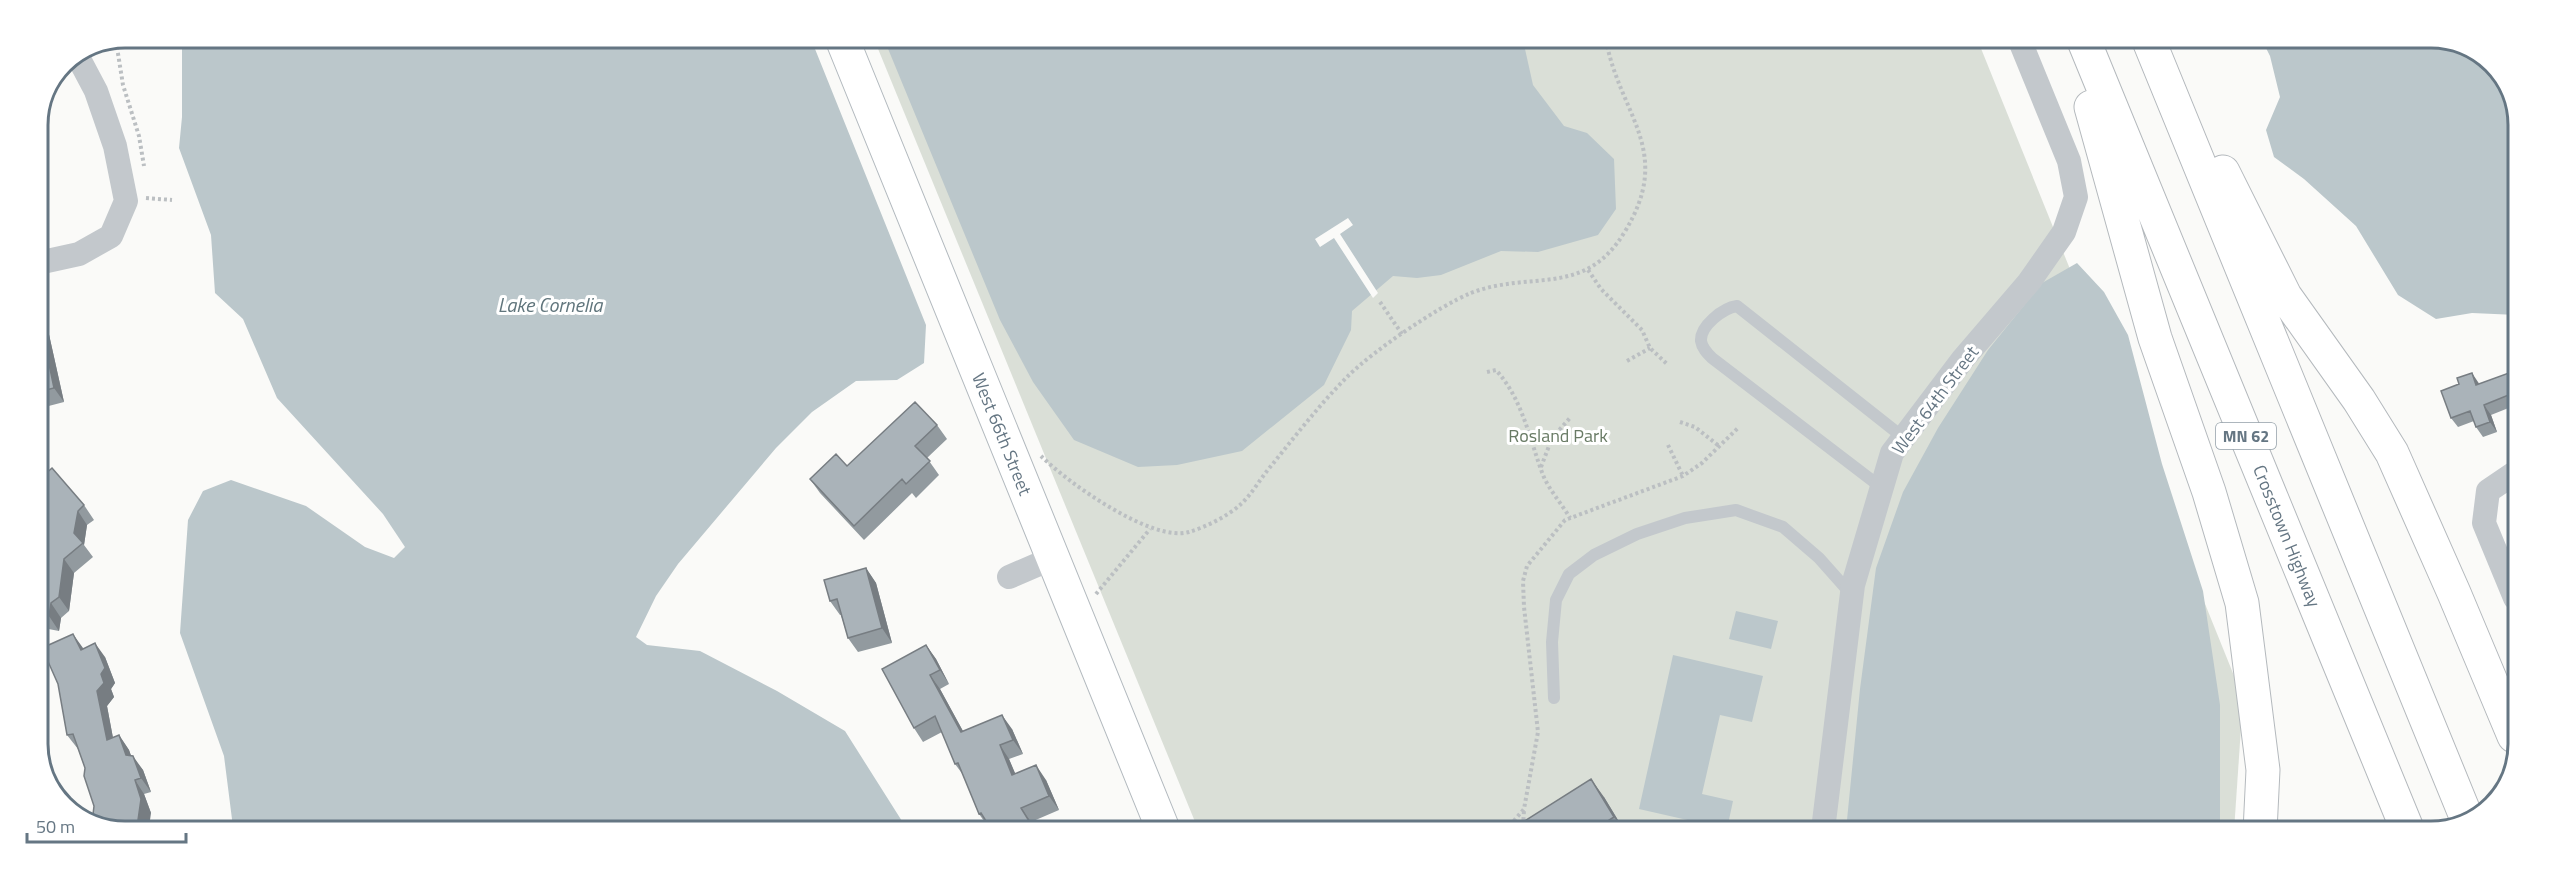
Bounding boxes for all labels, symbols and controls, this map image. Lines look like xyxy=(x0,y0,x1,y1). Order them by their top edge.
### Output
water label: Lake Cornelia xyxy=(498,289,603,320)
street label: West 64th Street xyxy=(1885,339,1985,460)
street label: West 66th Street xyxy=(965,369,1039,500)
park label: Rosland Park xyxy=(1508,422,1608,449)
road number: MN 62 xyxy=(2216,423,2276,449)
street label: Crosstown Highway xyxy=(2246,461,2328,611)
scale bar xyxy=(27,806,186,844)
text: 50 m xyxy=(36,813,75,840)

